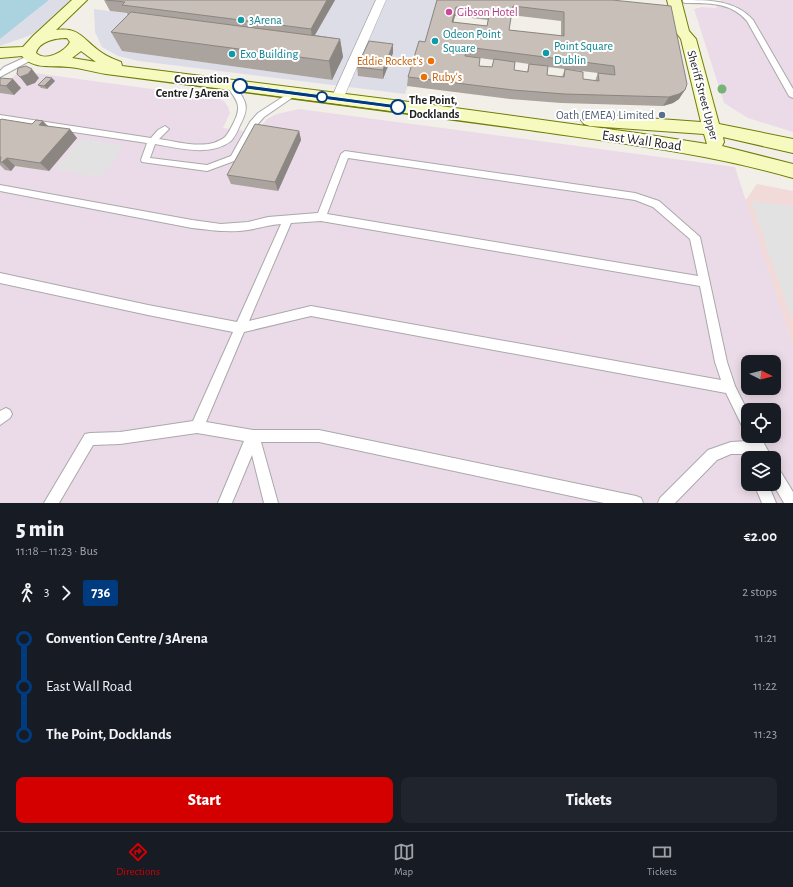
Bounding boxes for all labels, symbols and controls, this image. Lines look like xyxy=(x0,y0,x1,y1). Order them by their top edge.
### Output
place label: Gibson Hotel xyxy=(457,6,518,18)
marker: Gibson Hotel xyxy=(444,7,454,17)
place label: 3Arena xyxy=(249,14,282,26)
marker: 3Arena xyxy=(236,15,246,25)
place label: Odeon Point Square xyxy=(443,28,501,54)
marker: Odeon Point Square xyxy=(430,36,440,46)
place label: Point Square Dublin xyxy=(554,40,613,66)
place label: Exo Building xyxy=(240,48,298,60)
marker: Point Square Dublin xyxy=(541,48,551,58)
marker: Exo Building xyxy=(227,49,237,59)
street label: Sheriff Street Upper xyxy=(685,49,721,141)
place label: Eddie Rocket's xyxy=(357,55,423,67)
marker: Eddie Rocket's xyxy=(426,56,436,66)
place label: Ruby's xyxy=(432,71,462,84)
marker: Ruby's xyxy=(419,72,429,82)
place label: Convention Centre / 3Arena xyxy=(156,73,229,99)
marker: Convention Centre / 3Arena xyxy=(232,78,248,94)
unlabelled marker xyxy=(316,91,328,103)
place label: The Point, Docklands xyxy=(409,94,460,120)
marker: The Point, Docklands xyxy=(390,99,406,115)
place label: Oath (EMEA) Limited xyxy=(556,109,654,121)
marker: Oath (EMEA) Limited xyxy=(657,110,667,120)
street label: East Wall Road xyxy=(601,128,683,154)
north arrow xyxy=(741,355,781,395)
map controls xyxy=(741,355,781,491)
button: locate xyxy=(741,403,781,443)
button: layers xyxy=(741,451,781,491)
text: 5 min xyxy=(16,518,64,540)
text: €2.00 xyxy=(744,529,777,544)
text: 11:18 – 11:23 · Bus xyxy=(16,545,98,558)
icon: walk xyxy=(16,582,38,604)
icon: forward xyxy=(55,582,77,604)
text: 3 xyxy=(44,586,49,599)
text: 736 xyxy=(91,586,110,600)
text: 2 stops xyxy=(742,586,777,599)
text: Convention Centre / 3Arena xyxy=(46,631,208,646)
text: 11:21 xyxy=(755,632,777,645)
text: East Wall Road xyxy=(46,679,132,694)
text: 11:22 xyxy=(753,680,777,693)
text: The Point, Docklands xyxy=(46,727,172,742)
text: 11:23 xyxy=(754,728,777,741)
button: Start xyxy=(16,777,393,823)
button: Tickets xyxy=(401,777,777,823)
tab: Directions xyxy=(116,841,160,878)
tab: Map xyxy=(393,841,415,878)
tab: Tickets xyxy=(647,841,677,878)

